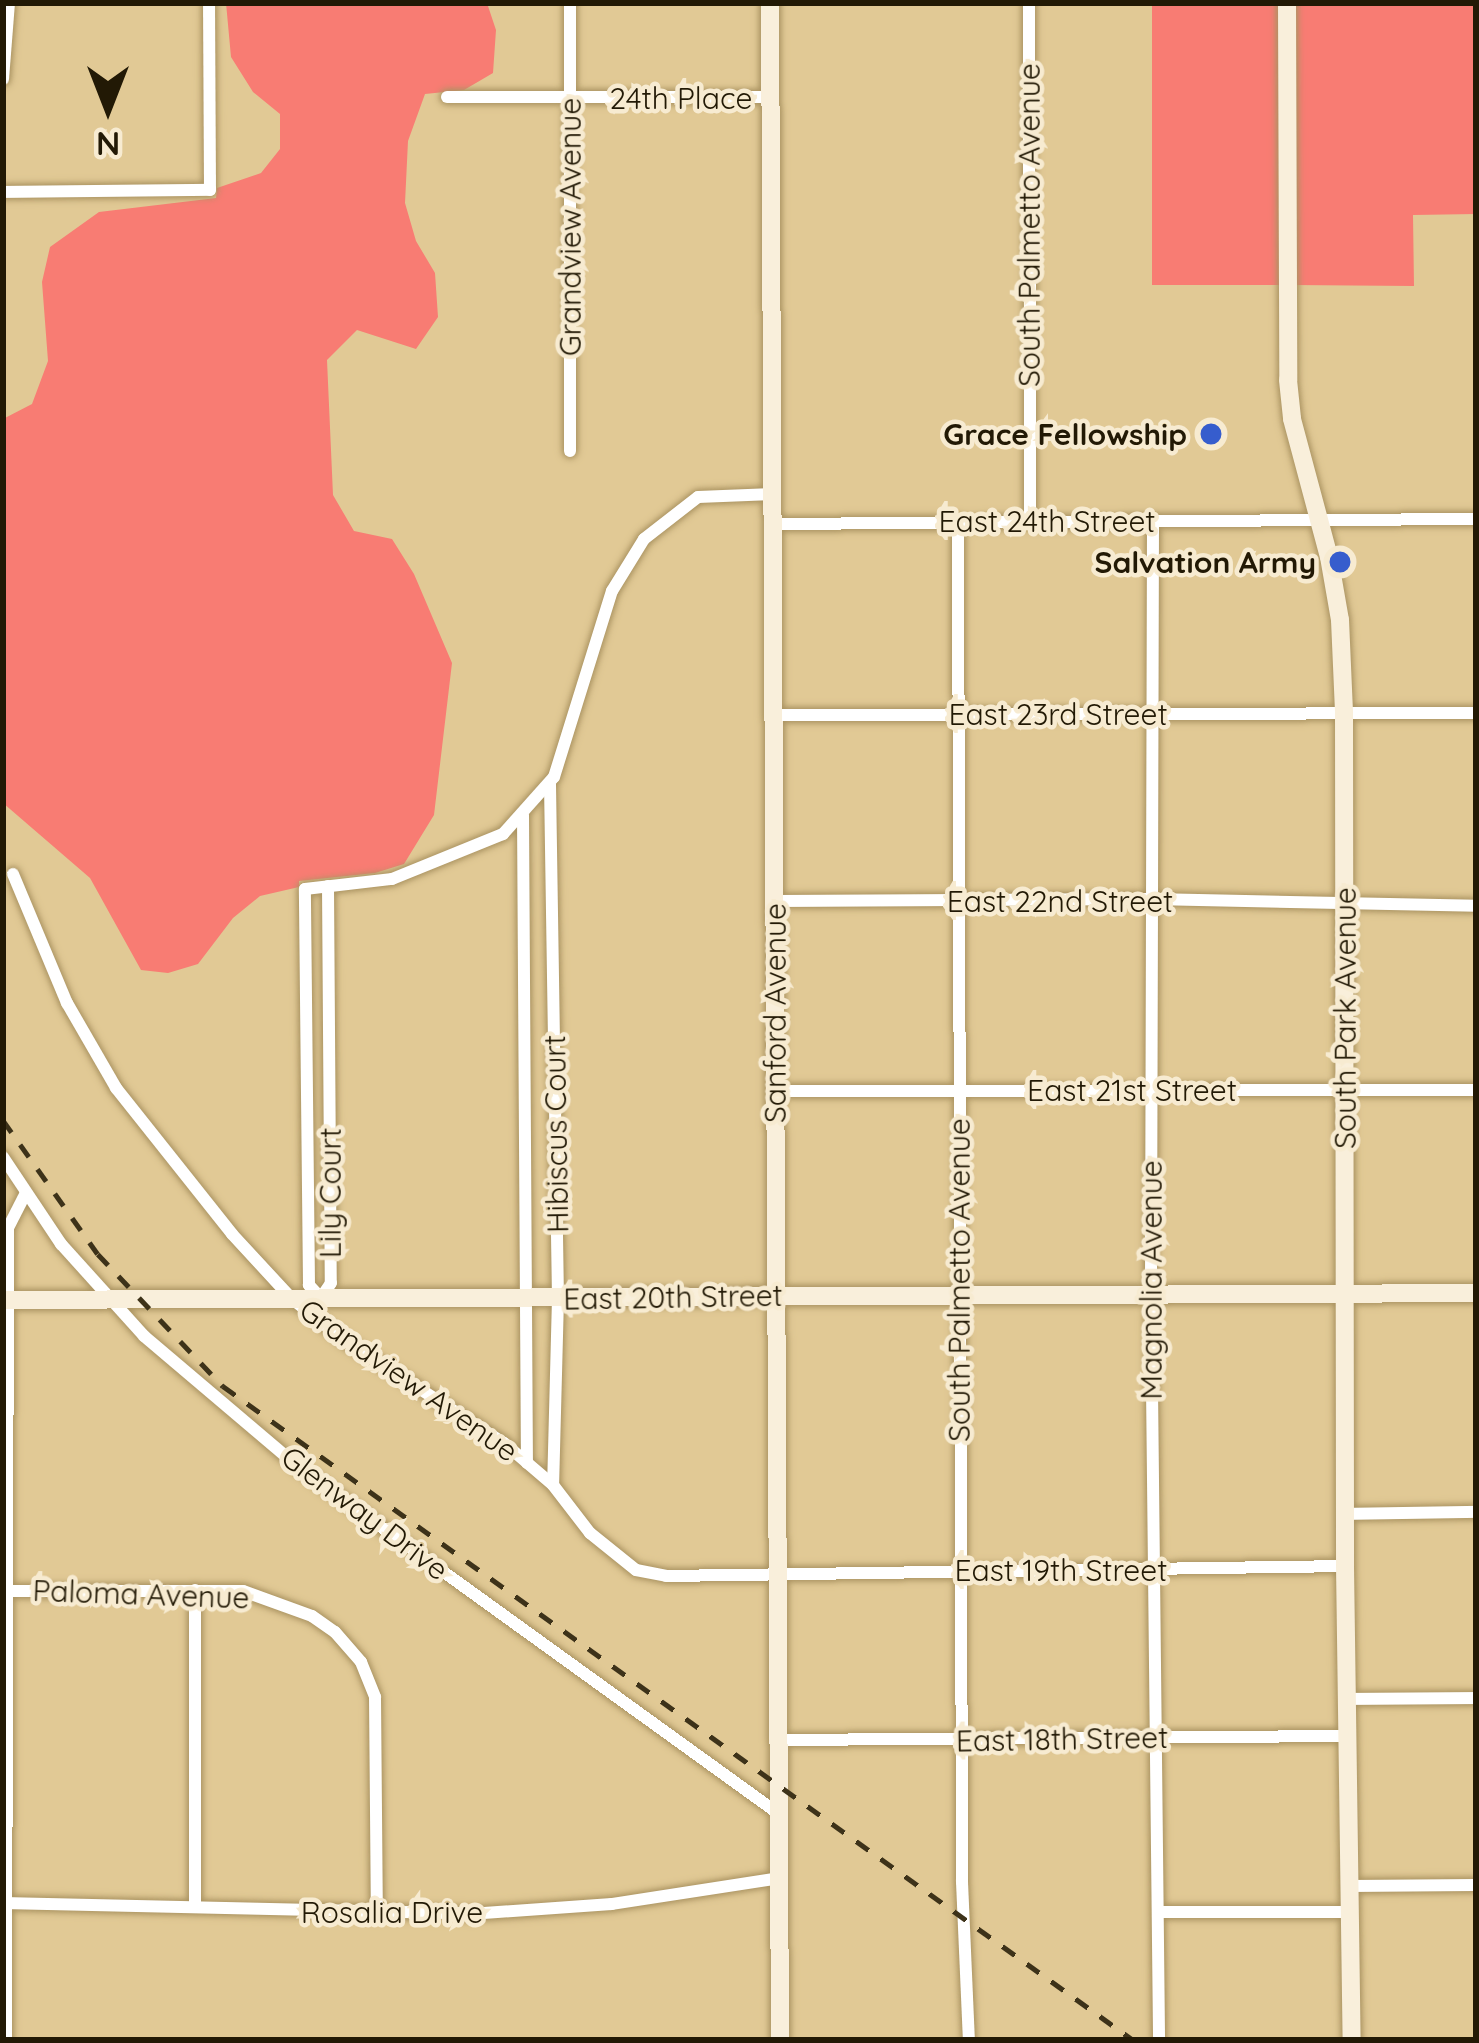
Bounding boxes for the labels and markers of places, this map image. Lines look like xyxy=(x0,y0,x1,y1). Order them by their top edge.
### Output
place label: Grace Fellowship xyxy=(943,416,1187,452)
marker: Grace Fellowship xyxy=(1198,421,1224,447)
place label: Salvation Army xyxy=(1095,544,1316,580)
marker: Salvation Army xyxy=(1327,549,1353,575)

